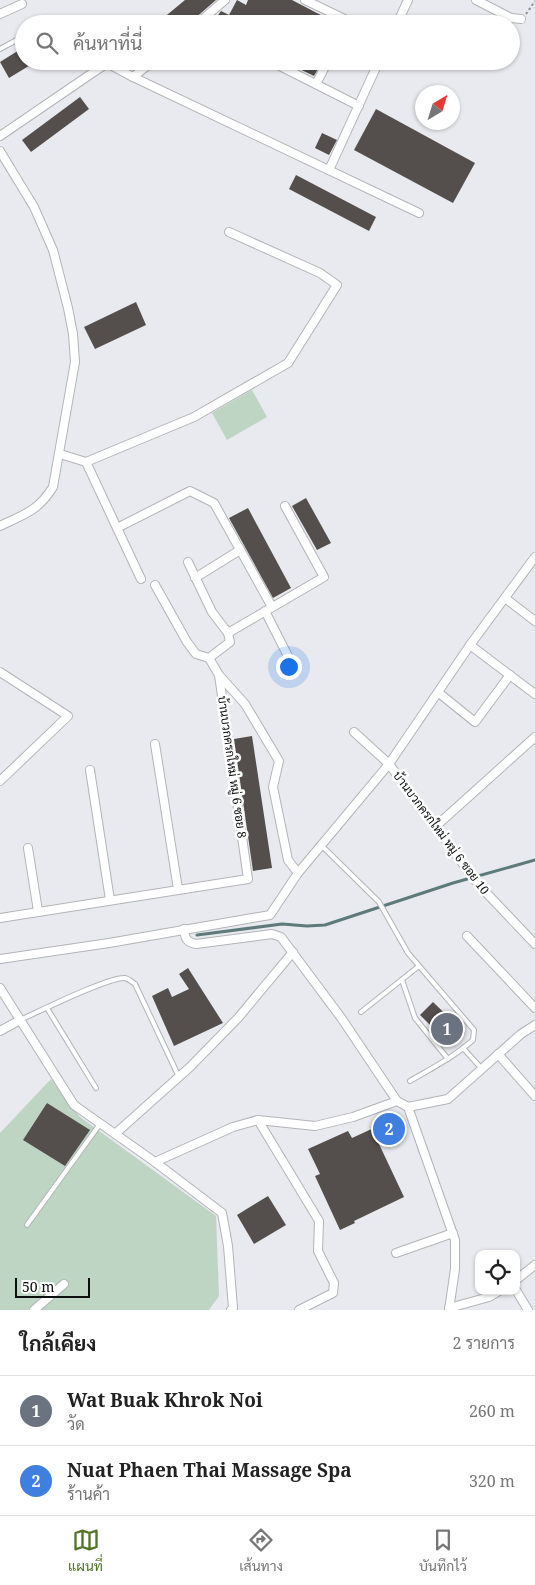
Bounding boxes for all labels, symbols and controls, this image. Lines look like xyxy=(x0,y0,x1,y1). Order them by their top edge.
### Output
search box xyxy=(15,15,520,70)
icon: search xyxy=(33,29,61,57)
text: ค้นหาที่นี่ xyxy=(73,30,142,56)
north arrow xyxy=(415,85,460,130)
your location xyxy=(276,654,302,680)
street label: บ้านบวกครกใหม่ หมู่ 6 ซอย 8 xyxy=(214,695,251,840)
street label: บ้านบวกครกใหม่ หมู่ 6 ซอย 10 xyxy=(389,768,494,898)
pin: 1 xyxy=(431,1010,463,1048)
pin: 2 xyxy=(373,1110,405,1148)
map controls xyxy=(475,1250,520,1295)
button: locate xyxy=(475,1250,520,1295)
scale bar xyxy=(15,1275,90,1298)
text: 50 m xyxy=(22,1277,55,1296)
text: ใกล้เคียง xyxy=(20,1329,96,1357)
text: 2 รายการ xyxy=(453,1332,515,1354)
text: Wat Buak Khrok Noi xyxy=(67,1387,263,1413)
text: 1 xyxy=(31,1400,41,1422)
text: 260 m xyxy=(469,1400,515,1422)
text: วัด xyxy=(67,1413,85,1435)
text: Nuat Phaen Thai Massage Spa xyxy=(67,1457,352,1483)
text: 2 xyxy=(31,1470,41,1492)
text: 320 m xyxy=(469,1470,515,1492)
text: ร้านค้า xyxy=(67,1483,110,1505)
tab: แผนที่ xyxy=(68,1526,103,1575)
tab: เส้นทาง xyxy=(239,1526,283,1575)
tab: บันทึกไว้ xyxy=(419,1526,467,1575)

